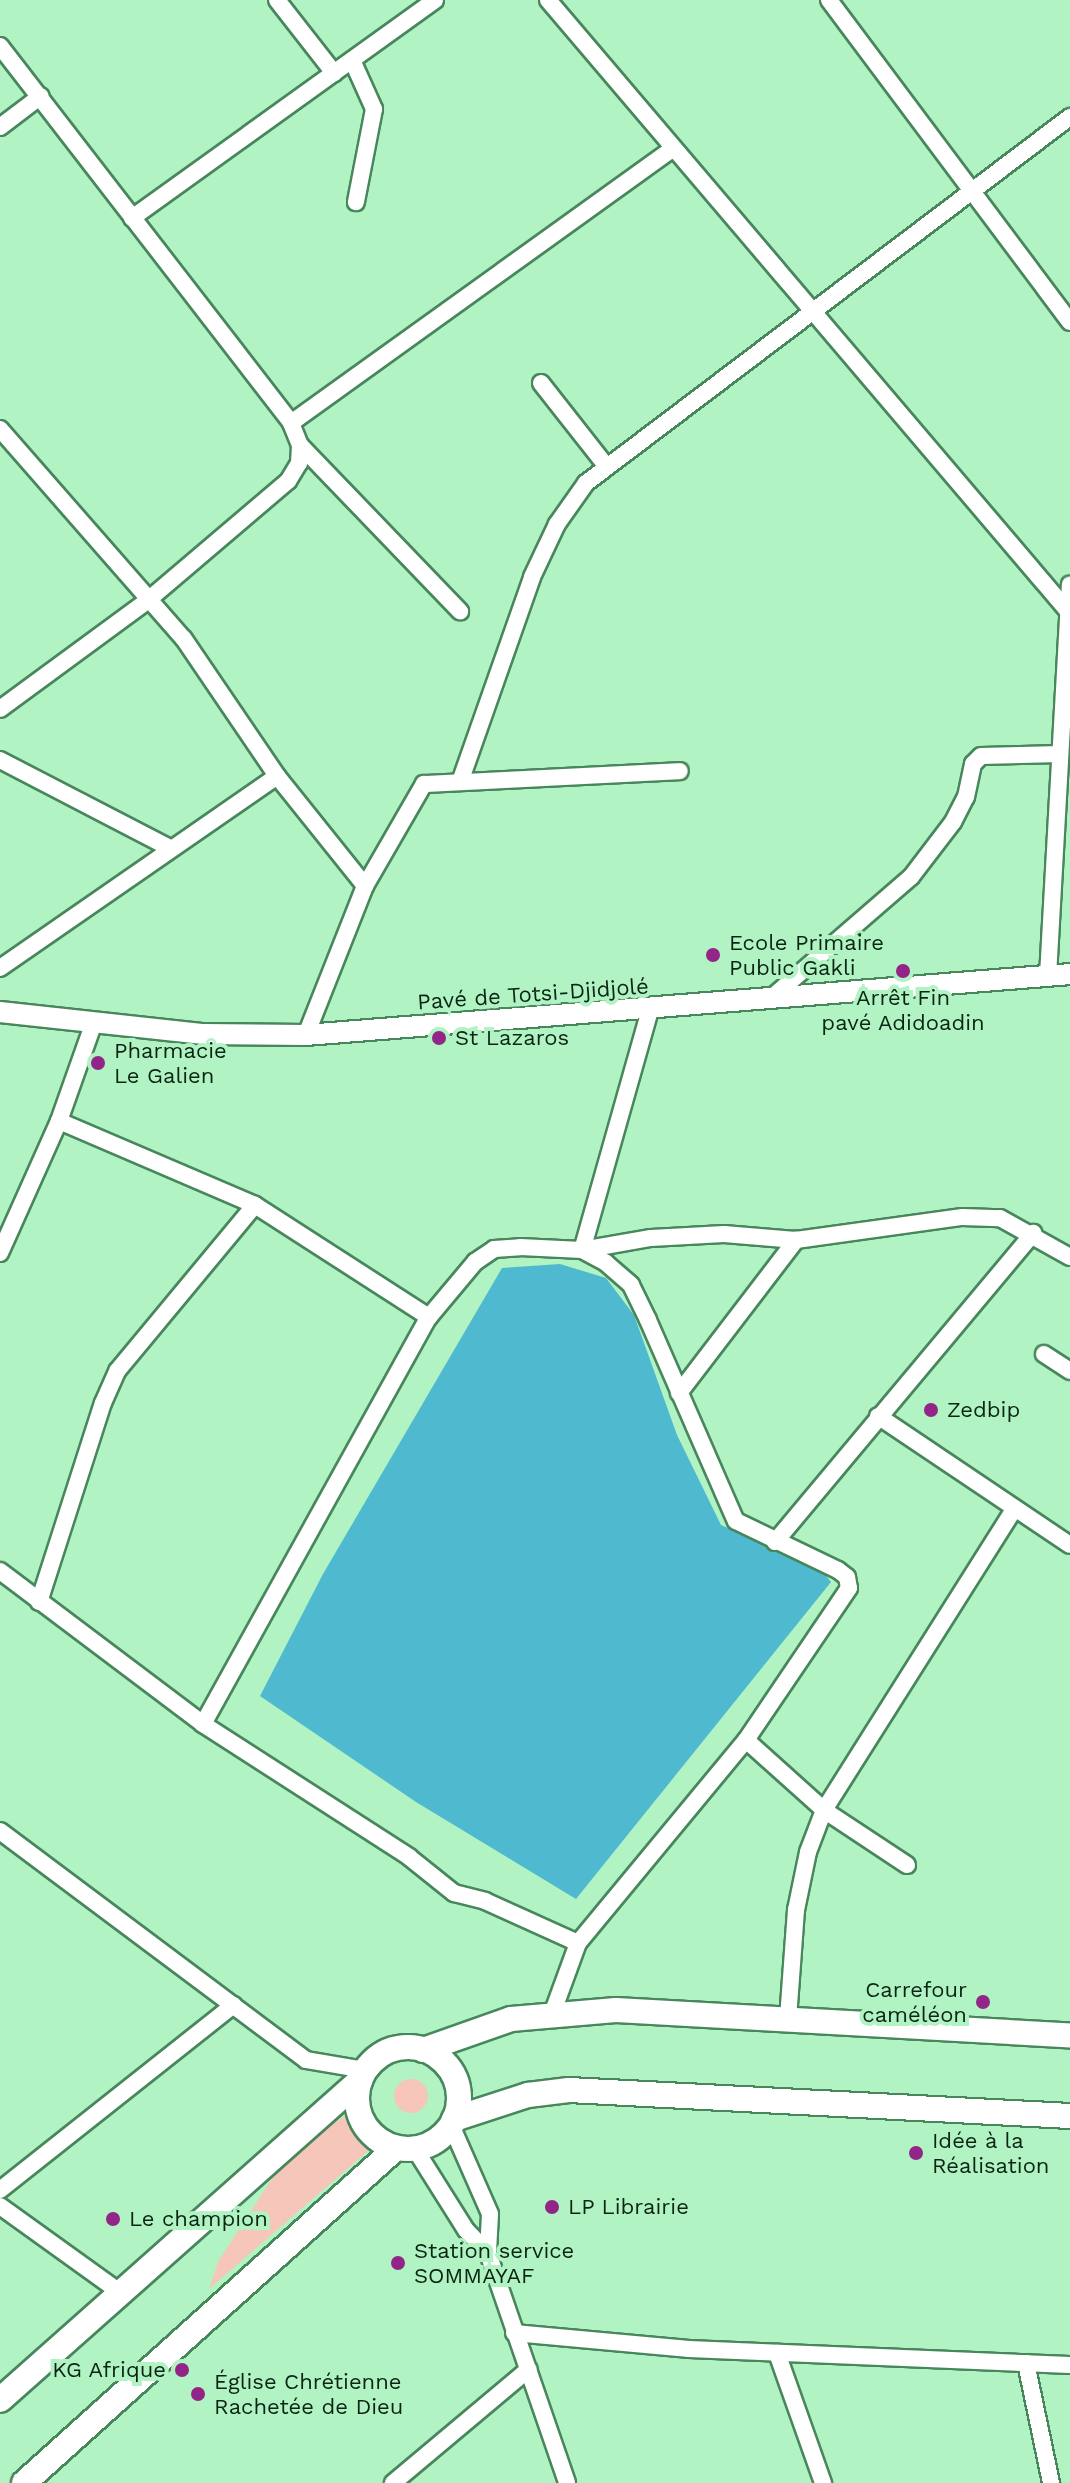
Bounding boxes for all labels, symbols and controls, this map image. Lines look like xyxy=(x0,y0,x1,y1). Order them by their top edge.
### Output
place label: Ecole Primaire Public Gakli xyxy=(729,929,884,980)
marker: Ecole Primaire Public Gakli xyxy=(704,946,722,964)
marker: Arrêt Fin pavé Adidoadin xyxy=(894,962,912,980)
street label: Pavé de Totsi-Djidjolé xyxy=(416,973,650,1015)
place label: Arrêt Fin pavé Adidoadin xyxy=(821,984,985,1036)
place label: St Lazaros xyxy=(455,1025,569,1051)
marker: St Lazaros xyxy=(430,1029,448,1047)
place label: Pharmacie Le Galien xyxy=(114,1037,227,1088)
marker: Pharmacie Le Galien xyxy=(89,1054,107,1072)
place label: Zedbip xyxy=(947,1397,1020,1423)
marker: Zedbip xyxy=(922,1401,940,1419)
place label: Carrefour caméléon xyxy=(862,1976,967,2028)
marker: Carrefour caméléon xyxy=(974,1993,992,2011)
place label: Idée à la Réalisation xyxy=(932,2127,1049,2178)
marker: Idée à la Réalisation xyxy=(907,2144,925,2162)
place label: LP Librairie xyxy=(568,2194,689,2220)
marker: LP Librairie xyxy=(543,2198,561,2216)
place label: Le champion xyxy=(129,2206,268,2232)
marker: Le champion xyxy=(104,2210,122,2228)
place label: Station service SOMMAYAF xyxy=(414,2237,574,2288)
marker: Station service SOMMAYAF xyxy=(389,2254,407,2272)
place label: KG Afrique xyxy=(51,2357,166,2383)
marker: KG Afrique xyxy=(173,2361,191,2379)
place label: Église Chrétienne Rachetée de Dieu xyxy=(214,2368,403,2420)
marker: Église Chrétienne Rachetée de Dieu xyxy=(189,2385,207,2403)

